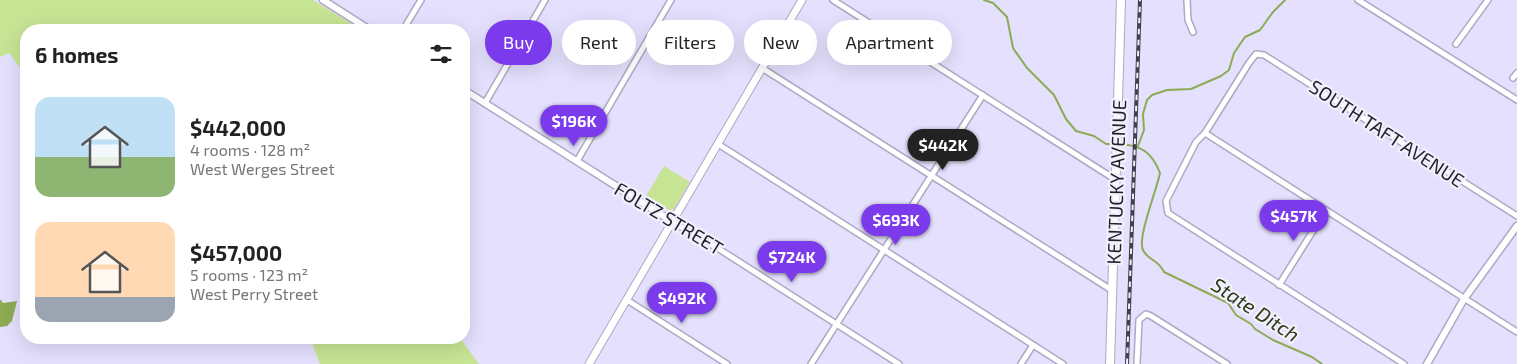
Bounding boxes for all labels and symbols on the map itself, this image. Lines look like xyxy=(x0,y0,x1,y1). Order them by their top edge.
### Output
street label: SOUTH TAFT AVENUE xyxy=(1305,74,1469,192)
street label: KENTUCKY AVENUE xyxy=(1102,99,1130,265)
pin: $196K xyxy=(539,104,609,147)
pin: $442K xyxy=(908,128,978,171)
street label: FOLTZ STREET xyxy=(611,177,727,259)
pin: $457K xyxy=(1259,200,1329,242)
pin: $693K xyxy=(861,204,931,246)
pin: $724K xyxy=(757,240,827,283)
water label: State Ditch xyxy=(1208,272,1304,346)
pin: $492K xyxy=(647,282,717,324)

